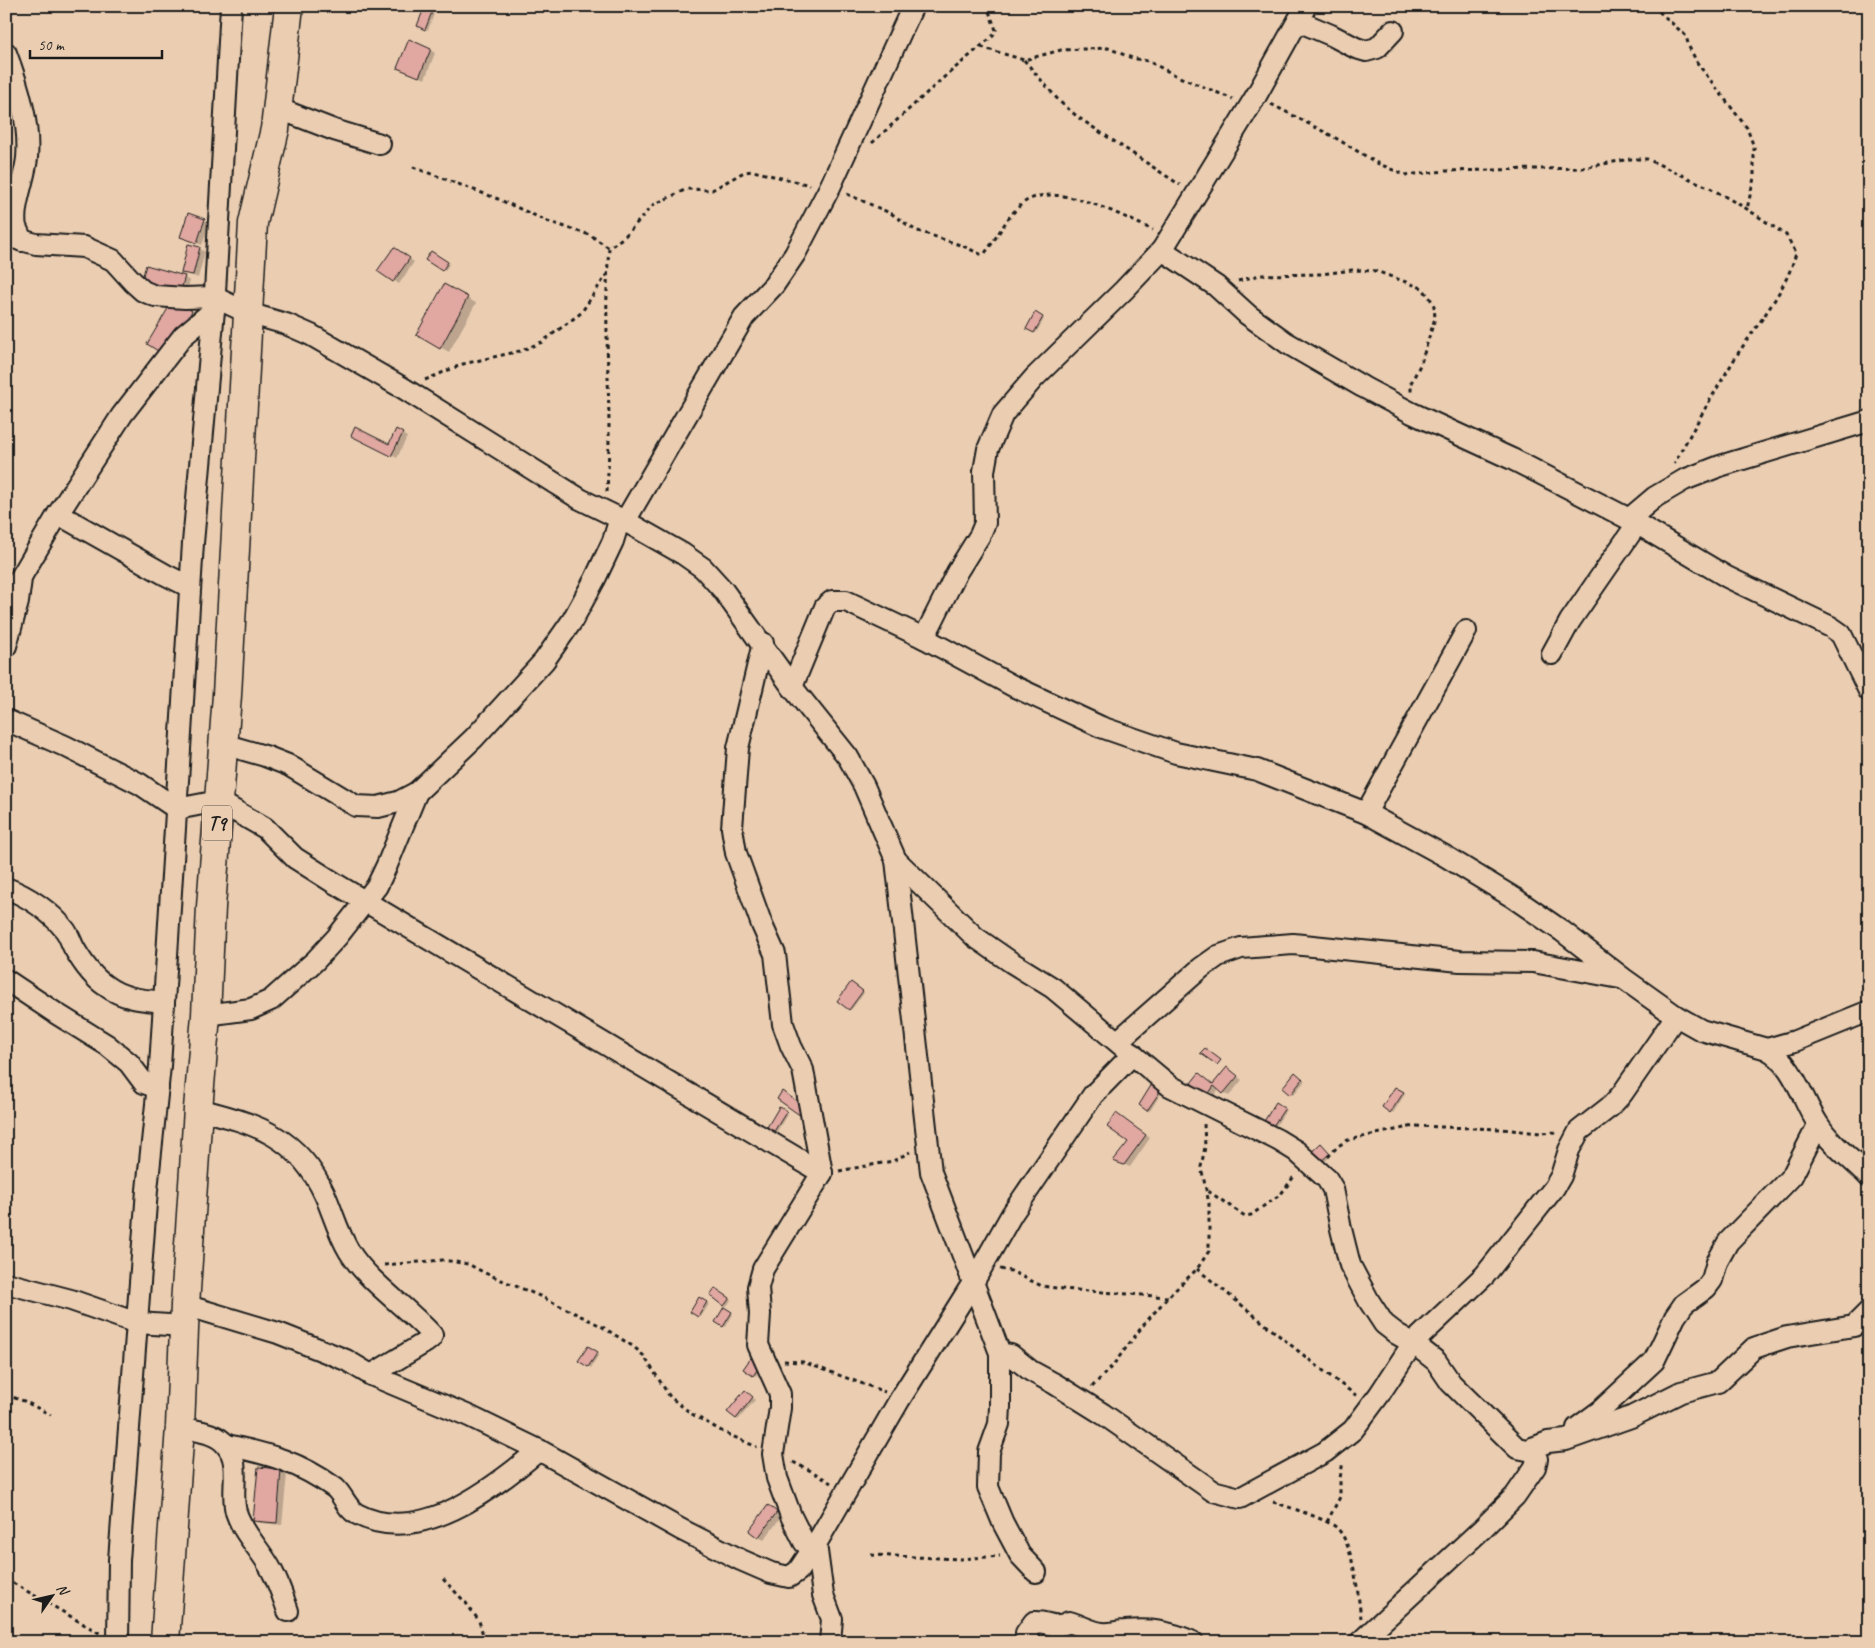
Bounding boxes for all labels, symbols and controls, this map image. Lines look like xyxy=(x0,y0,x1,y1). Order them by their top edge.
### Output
scale bar xyxy=(30,28,162,60)
text: 50 m xyxy=(38,36,65,55)
road number: T9 xyxy=(202,806,232,840)
north arrow xyxy=(28,1570,78,1620)
text: N xyxy=(53,1581,73,1599)

